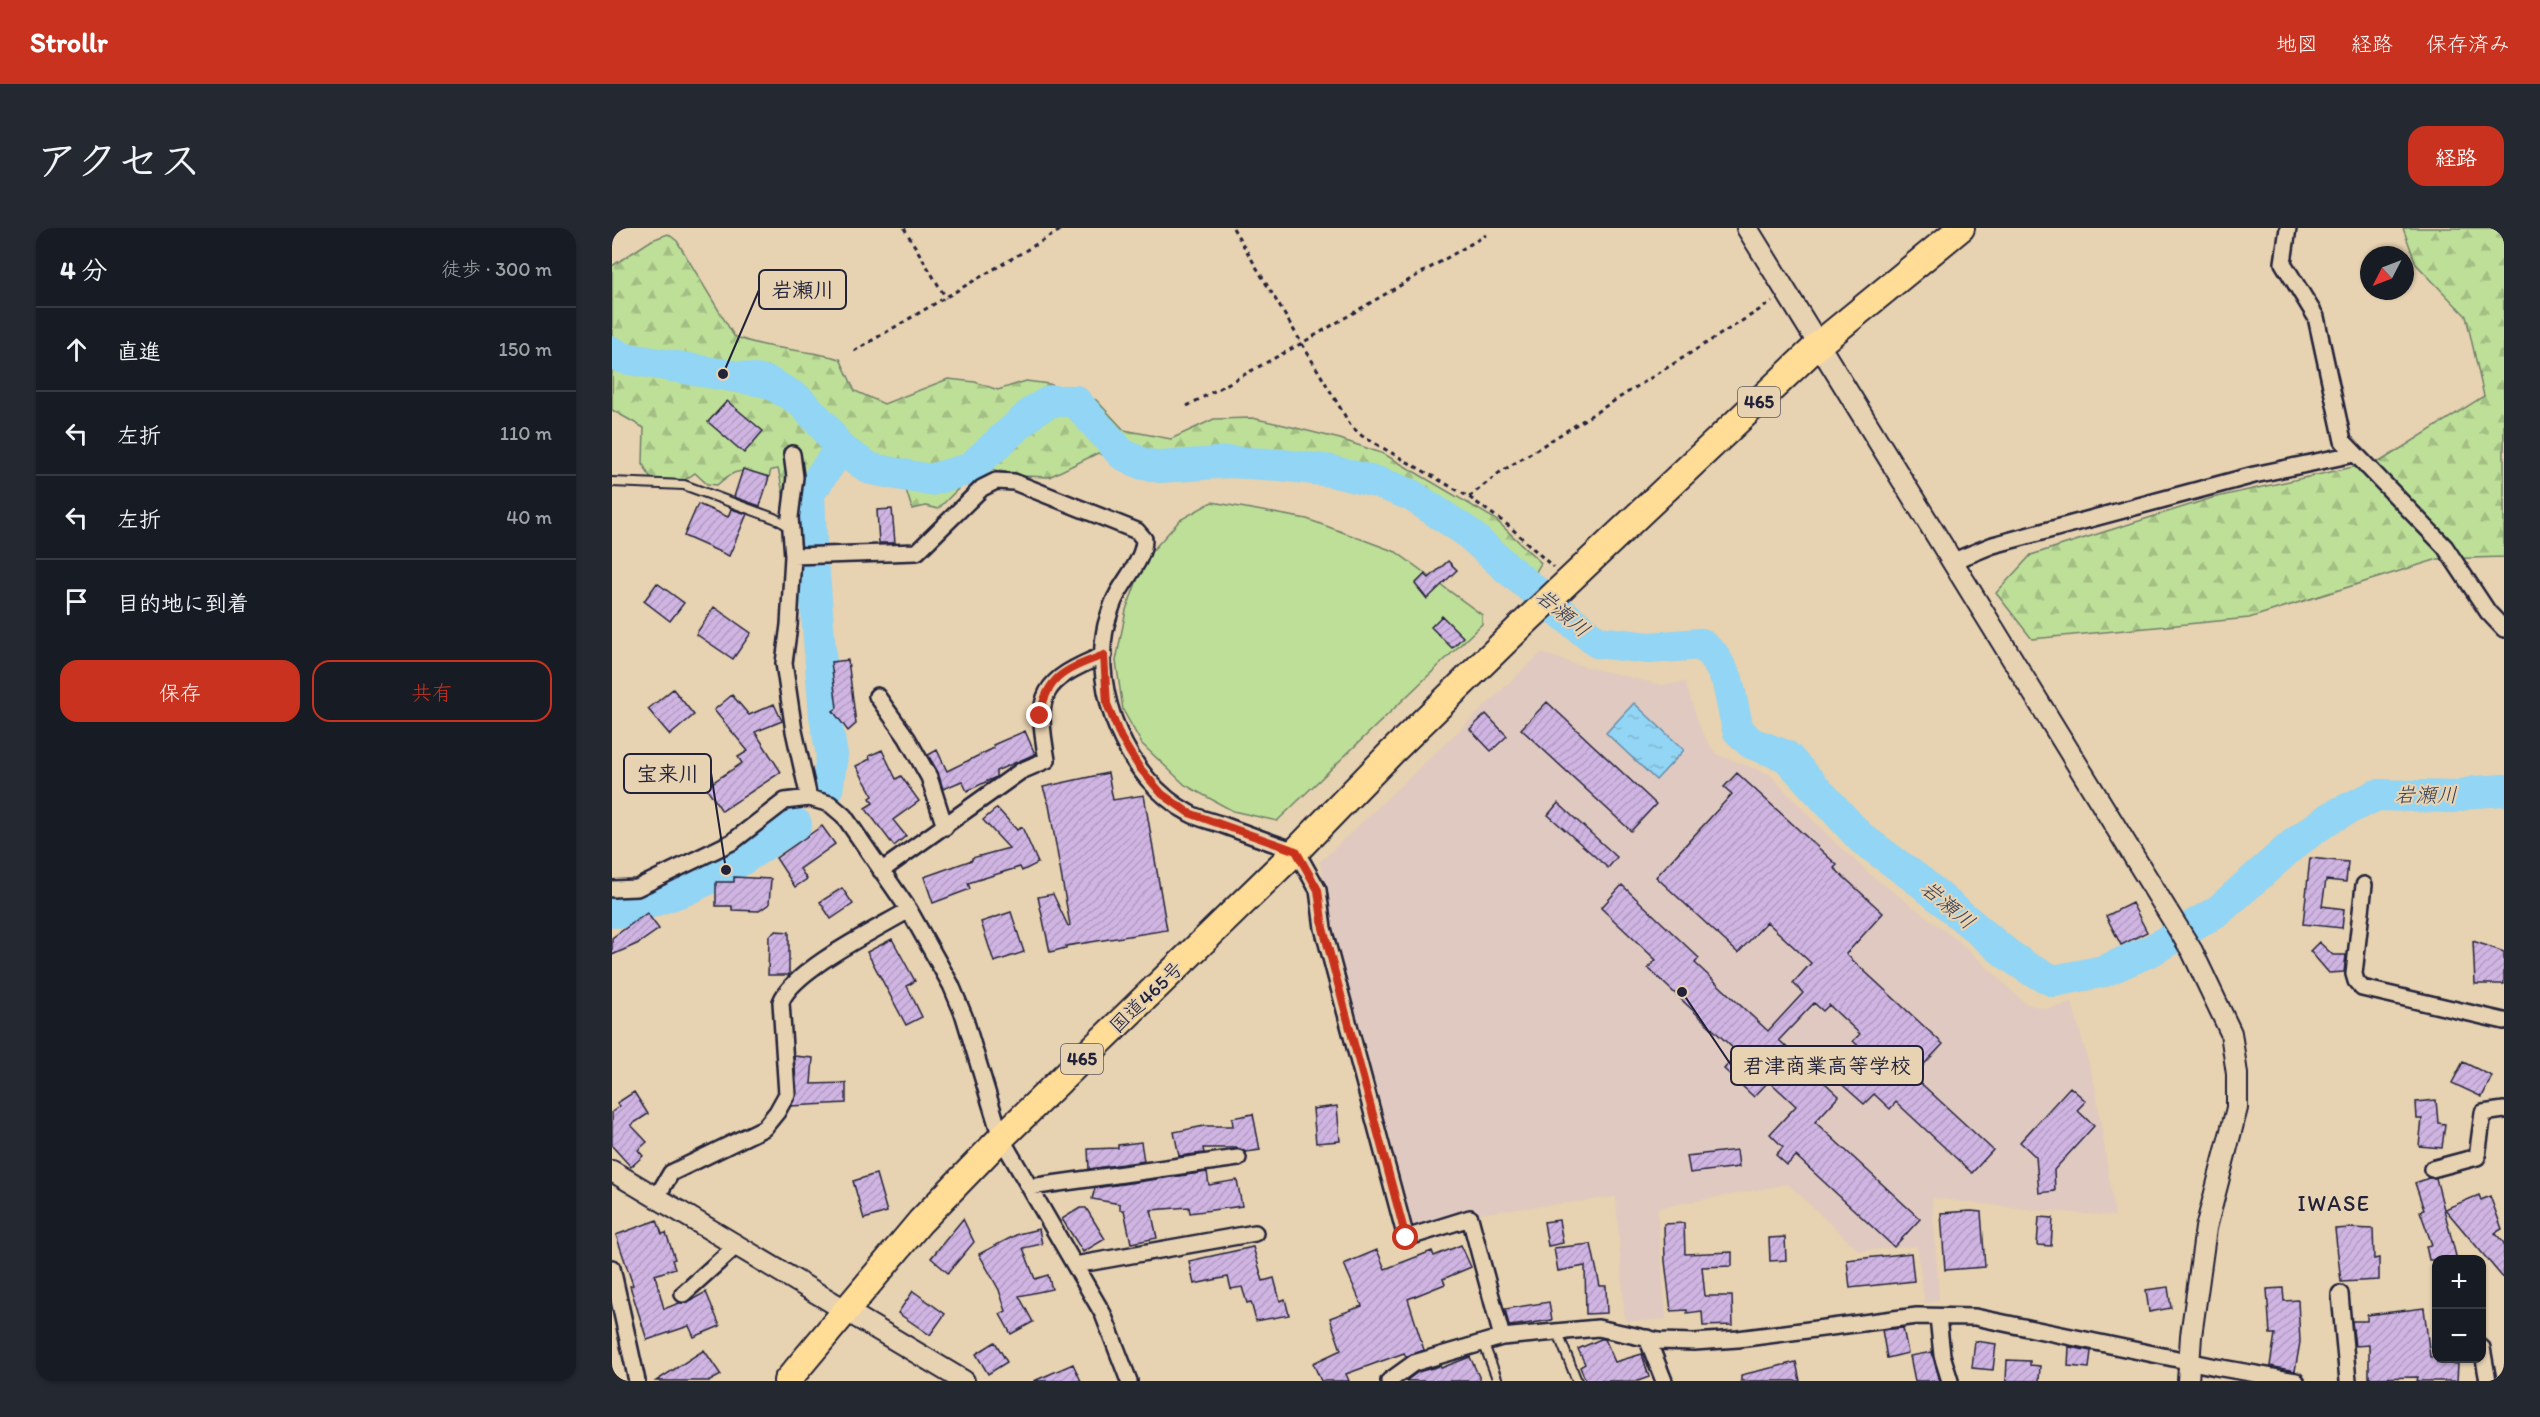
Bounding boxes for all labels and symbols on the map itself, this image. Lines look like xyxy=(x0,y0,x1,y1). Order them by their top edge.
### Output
north arrow xyxy=(2360,246,2414,300)
callout: 岩瀬川 xyxy=(759,270,846,309)
text: 岩瀬川 xyxy=(772,277,835,302)
road number: 465 xyxy=(1738,387,1780,417)
water label: 岩瀬川 xyxy=(1531,583,1595,642)
route end xyxy=(1026,702,1052,728)
callout: 宝来川 xyxy=(624,754,711,793)
text: 宝来川 xyxy=(637,761,700,786)
water label: 岩瀬川 xyxy=(2395,782,2458,807)
water label: 岩瀬川 xyxy=(1916,875,1980,934)
street label: 国道465号 xyxy=(1104,956,1188,1038)
road number: 465 xyxy=(1061,1044,1103,1074)
callout: 君津商業高等学校 xyxy=(1731,1046,1923,1085)
text: 君津商業高等学校 xyxy=(1743,1053,1911,1078)
district label: IWASE xyxy=(2298,1190,2370,1217)
route start xyxy=(1392,1224,1418,1250)

